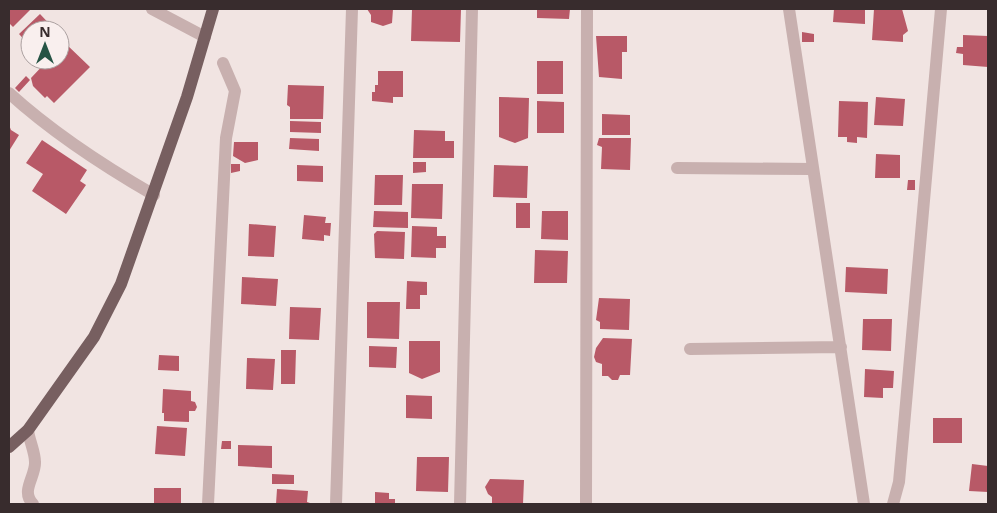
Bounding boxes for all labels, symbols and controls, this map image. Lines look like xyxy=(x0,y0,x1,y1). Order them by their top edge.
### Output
north arrow xyxy=(20,20,70,70)
text: N xyxy=(39,22,51,41)

